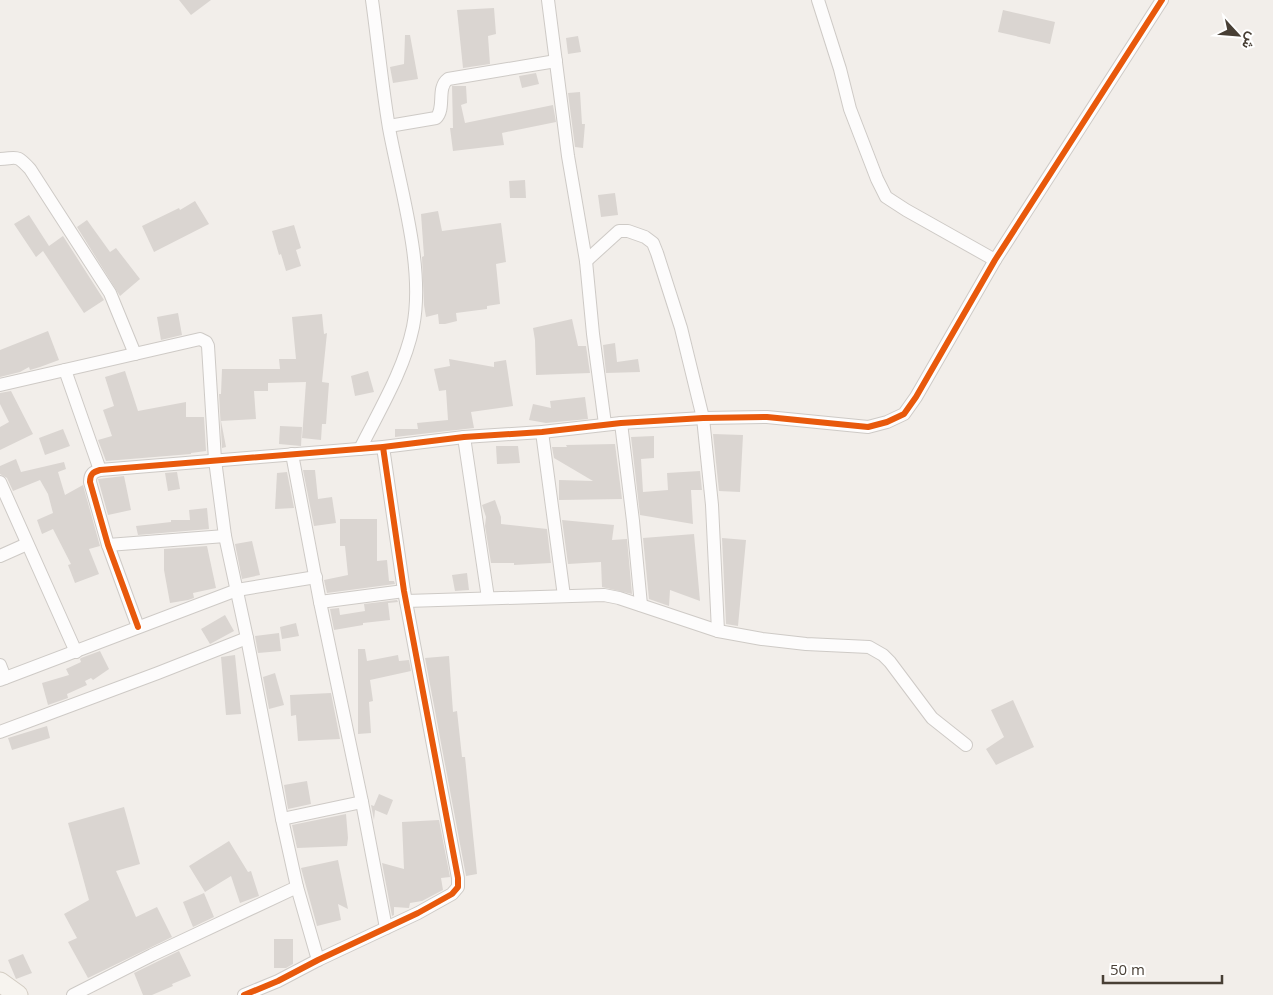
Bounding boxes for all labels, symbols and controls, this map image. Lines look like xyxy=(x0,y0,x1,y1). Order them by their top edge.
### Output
north arrow xyxy=(1213,10,1263,60)
text: ش xyxy=(1238,29,1262,53)
scale bar xyxy=(1103,952,1222,984)
text: 50 m xyxy=(1110,959,1145,979)

